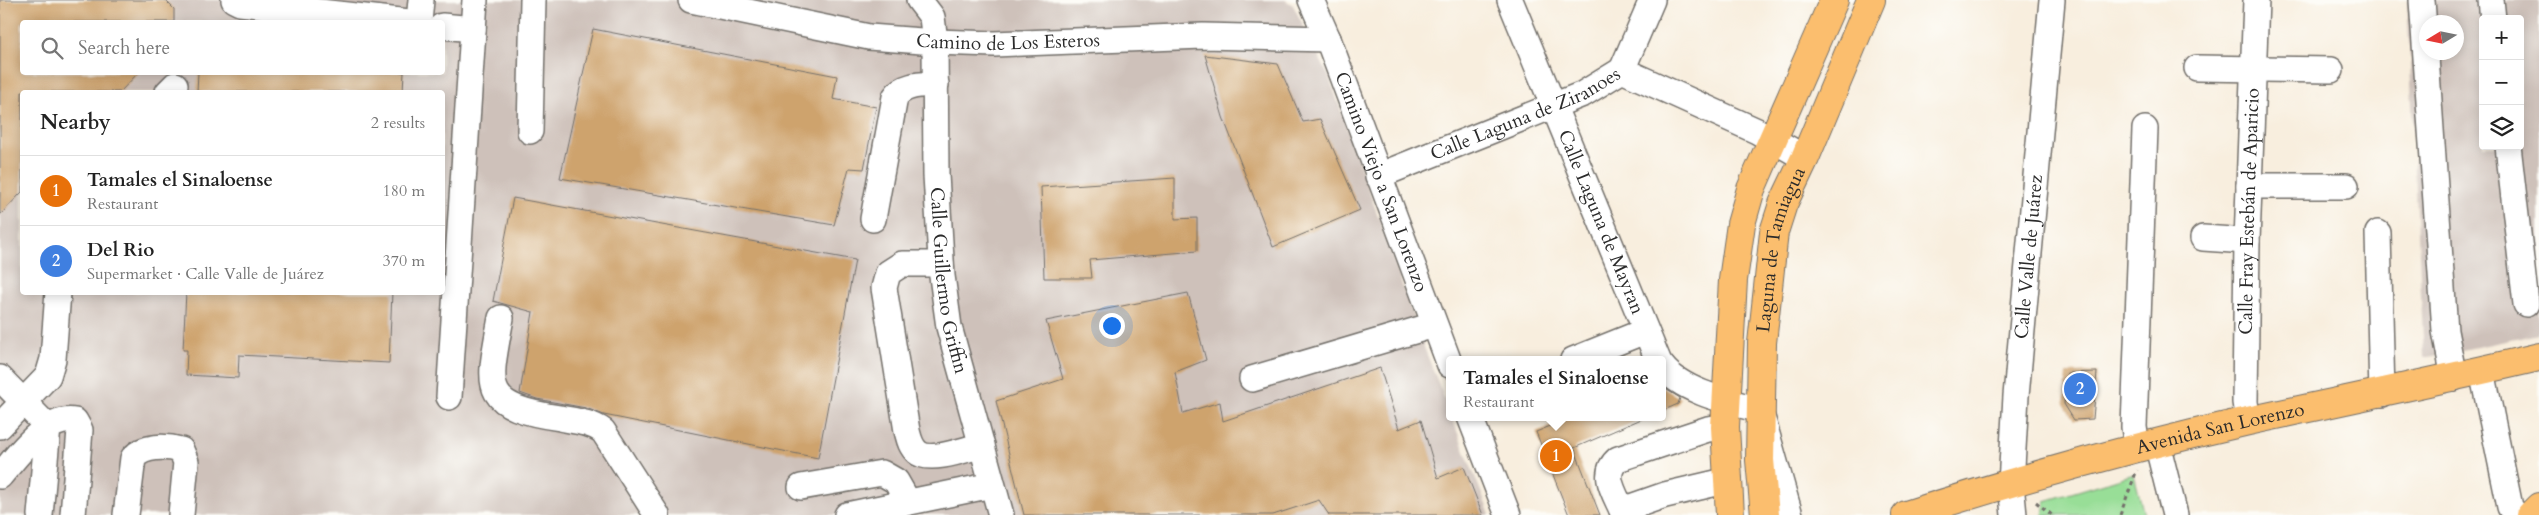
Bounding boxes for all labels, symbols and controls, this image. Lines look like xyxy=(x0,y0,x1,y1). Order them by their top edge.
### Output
north arrow xyxy=(2419,15,2464,60)
map controls xyxy=(2479,15,2524,150)
button: + xyxy=(2479,15,2524,60)
search box xyxy=(20,20,445,75)
street label: Camino de Los Esteros xyxy=(915,27,1100,57)
icon: search xyxy=(38,34,66,62)
text: Search here xyxy=(78,35,170,61)
button: − xyxy=(2479,60,2524,105)
street label: Calle Laguna de Ziranoes xyxy=(1426,61,1625,167)
street label: Camino Viejo a San Lorenzo xyxy=(1328,68,1434,295)
street label: Calle Fray Estebán de Aparicio xyxy=(2233,87,2266,335)
button: layers xyxy=(2479,105,2524,150)
text: Nearby xyxy=(40,108,111,137)
text: 2 results xyxy=(371,112,425,134)
street label: Calle Laguna de Mayran xyxy=(1552,126,1651,318)
street label: Laguna de Tamiagua xyxy=(1750,163,1812,334)
text: Tamales el Sinaloense xyxy=(87,167,273,193)
street label: Calle Valle de Juárez xyxy=(2008,173,2049,340)
text: 1 xyxy=(52,180,60,202)
text: 180 m xyxy=(383,180,425,202)
street label: Calle Guillermo Griffin xyxy=(924,186,974,377)
text: Restaurant xyxy=(87,193,158,215)
text: Del Rio xyxy=(87,237,154,263)
text: 2 xyxy=(52,250,60,272)
text: 370 m xyxy=(383,250,425,272)
text: Supermarket · Calle Valle de Juárez xyxy=(87,263,324,285)
your location xyxy=(1099,313,1125,339)
popup xyxy=(1446,356,1666,421)
text: Tamales el Sinaloense xyxy=(1463,365,1649,391)
pin: 2 xyxy=(2064,370,2096,408)
text: Restaurant xyxy=(1463,391,1534,413)
street label: Avenida San Lorenzo xyxy=(2133,396,2307,461)
pin: 1 xyxy=(1540,437,1572,475)

